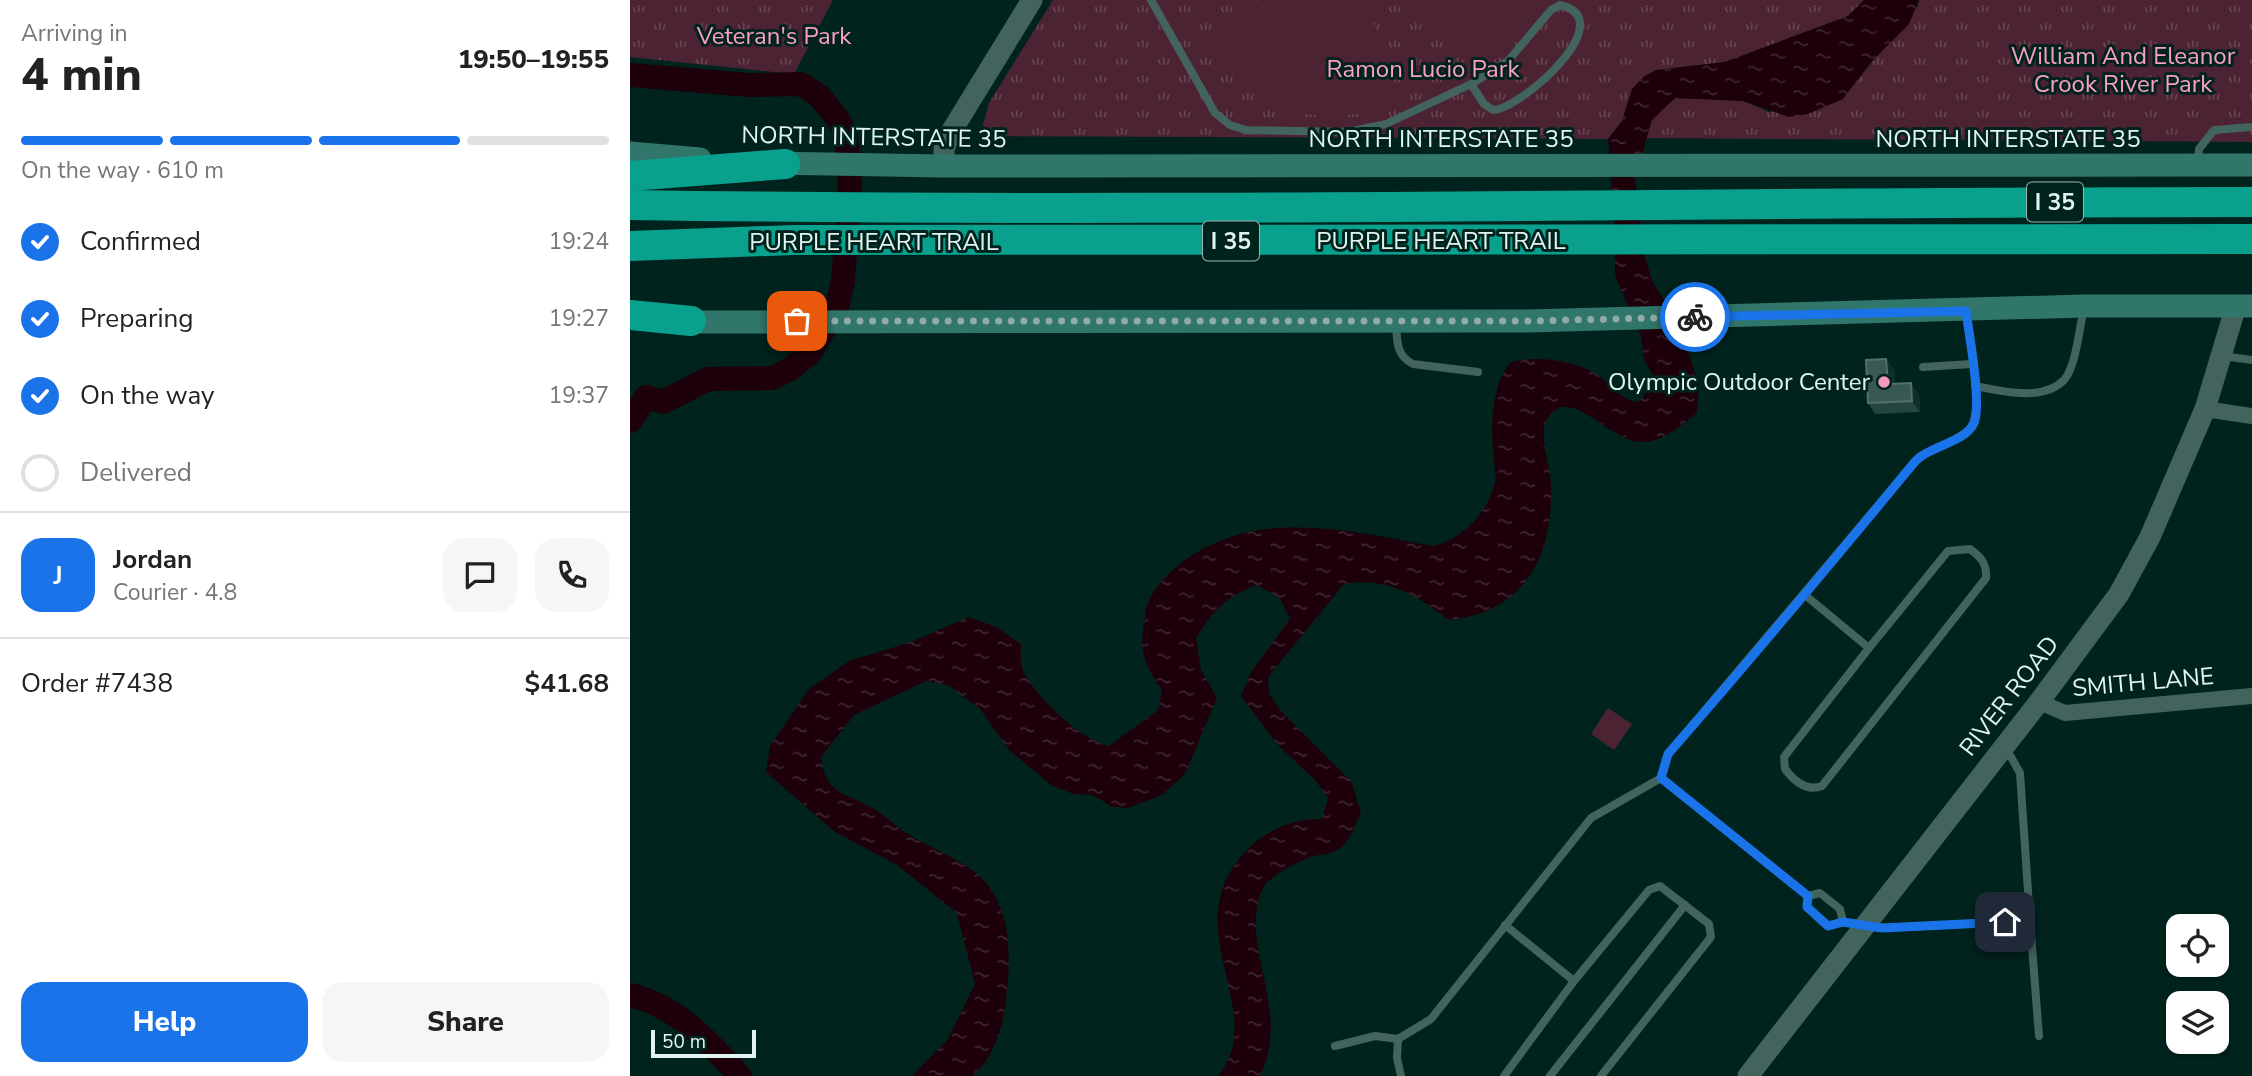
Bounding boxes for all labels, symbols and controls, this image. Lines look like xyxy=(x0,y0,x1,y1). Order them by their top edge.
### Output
text: Arriving in xyxy=(21,18,128,49)
park label: Veteran's Park xyxy=(696,20,852,52)
park label: William And Eleanor Crook River Park xyxy=(2011,40,2236,100)
text: 19:50–19:55 xyxy=(458,42,609,77)
text: 4 min xyxy=(21,43,142,106)
park label: Ramon Lucio Park xyxy=(1327,53,1520,85)
street label: NORTH INTERSTATE 35 xyxy=(741,119,1007,155)
street label: NORTH INTERSTATE 35 xyxy=(1308,123,1574,155)
street label: NORTH INTERSTATE 35 xyxy=(1875,123,2141,155)
text: On the way · 610 m xyxy=(21,155,224,186)
road number: I 35 xyxy=(2027,182,2083,222)
road number: I 35 xyxy=(1203,222,1259,260)
icon: check xyxy=(21,223,59,261)
text: Confirmed xyxy=(80,224,201,259)
street label: PURPLE HEART TRAIL xyxy=(1316,225,1566,257)
text: 19:24 xyxy=(549,226,609,257)
street label: PURPLE HEART TRAIL xyxy=(749,226,999,258)
courier xyxy=(1660,282,1730,352)
pin xyxy=(767,291,827,351)
icon: bike xyxy=(1676,298,1714,336)
icon: check xyxy=(21,300,59,338)
text: Preparing xyxy=(80,301,193,336)
icon: bag xyxy=(778,302,816,340)
text: 19:27 xyxy=(549,303,609,334)
place label: Olympic Outdoor Center xyxy=(1608,366,1870,398)
marker: Olympic Outdoor Center xyxy=(1876,374,1892,390)
icon: check xyxy=(21,377,59,415)
text: On the way xyxy=(80,378,214,413)
text: 19:37 xyxy=(549,380,609,411)
text: Delivered xyxy=(80,455,192,490)
button: chat xyxy=(443,538,517,612)
button: phone xyxy=(535,538,609,612)
text: Jordan xyxy=(113,542,192,577)
text: J xyxy=(53,558,63,593)
text: Courier · 4.8 xyxy=(113,577,237,608)
street label: RIVER ROAD xyxy=(1952,629,2066,763)
street label: SMITH LANE xyxy=(2071,660,2215,704)
text: Order #7438 xyxy=(21,666,173,701)
text: $41.68 xyxy=(525,666,609,701)
pin xyxy=(1975,892,2035,952)
icon: home xyxy=(1986,903,2024,941)
map controls xyxy=(2166,914,2229,1054)
button: locate xyxy=(2166,914,2229,977)
button: Help xyxy=(21,982,308,1062)
button: Share xyxy=(322,982,609,1062)
button: layers xyxy=(2166,991,2229,1054)
scale bar xyxy=(651,1027,756,1059)
text: 50 m xyxy=(662,1029,706,1055)

